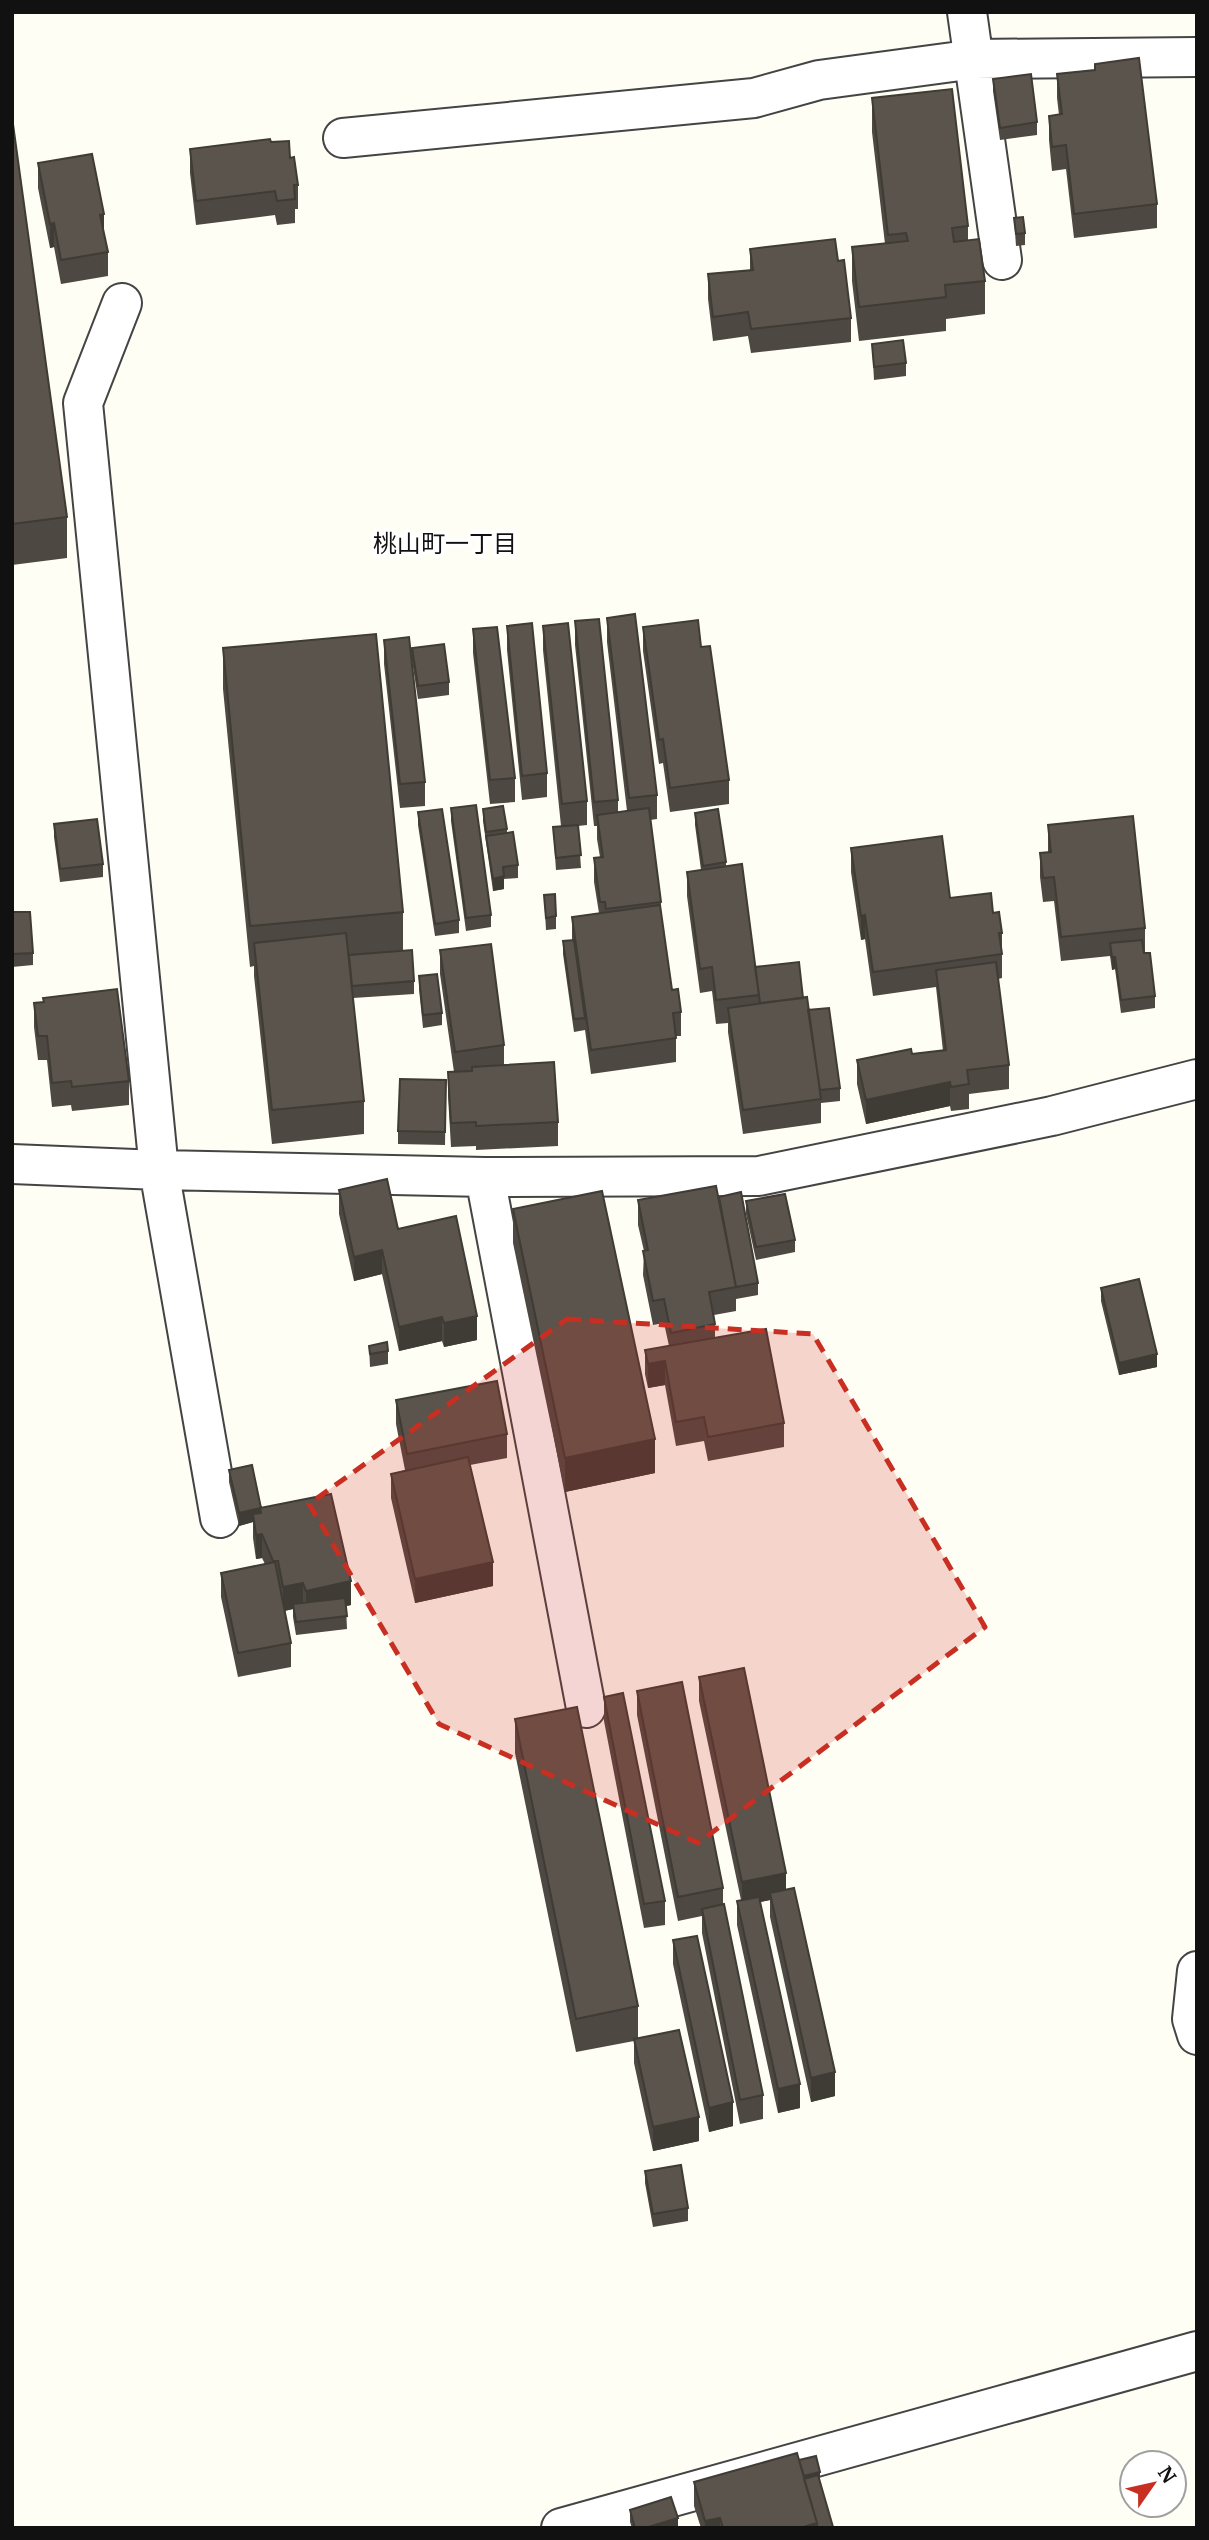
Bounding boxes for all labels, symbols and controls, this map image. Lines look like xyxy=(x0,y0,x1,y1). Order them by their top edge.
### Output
district label: 桃山町一丁目 xyxy=(373,528,517,559)
north arrow xyxy=(1118,2449,1188,2519)
text: N xyxy=(1153,2462,1181,2487)

